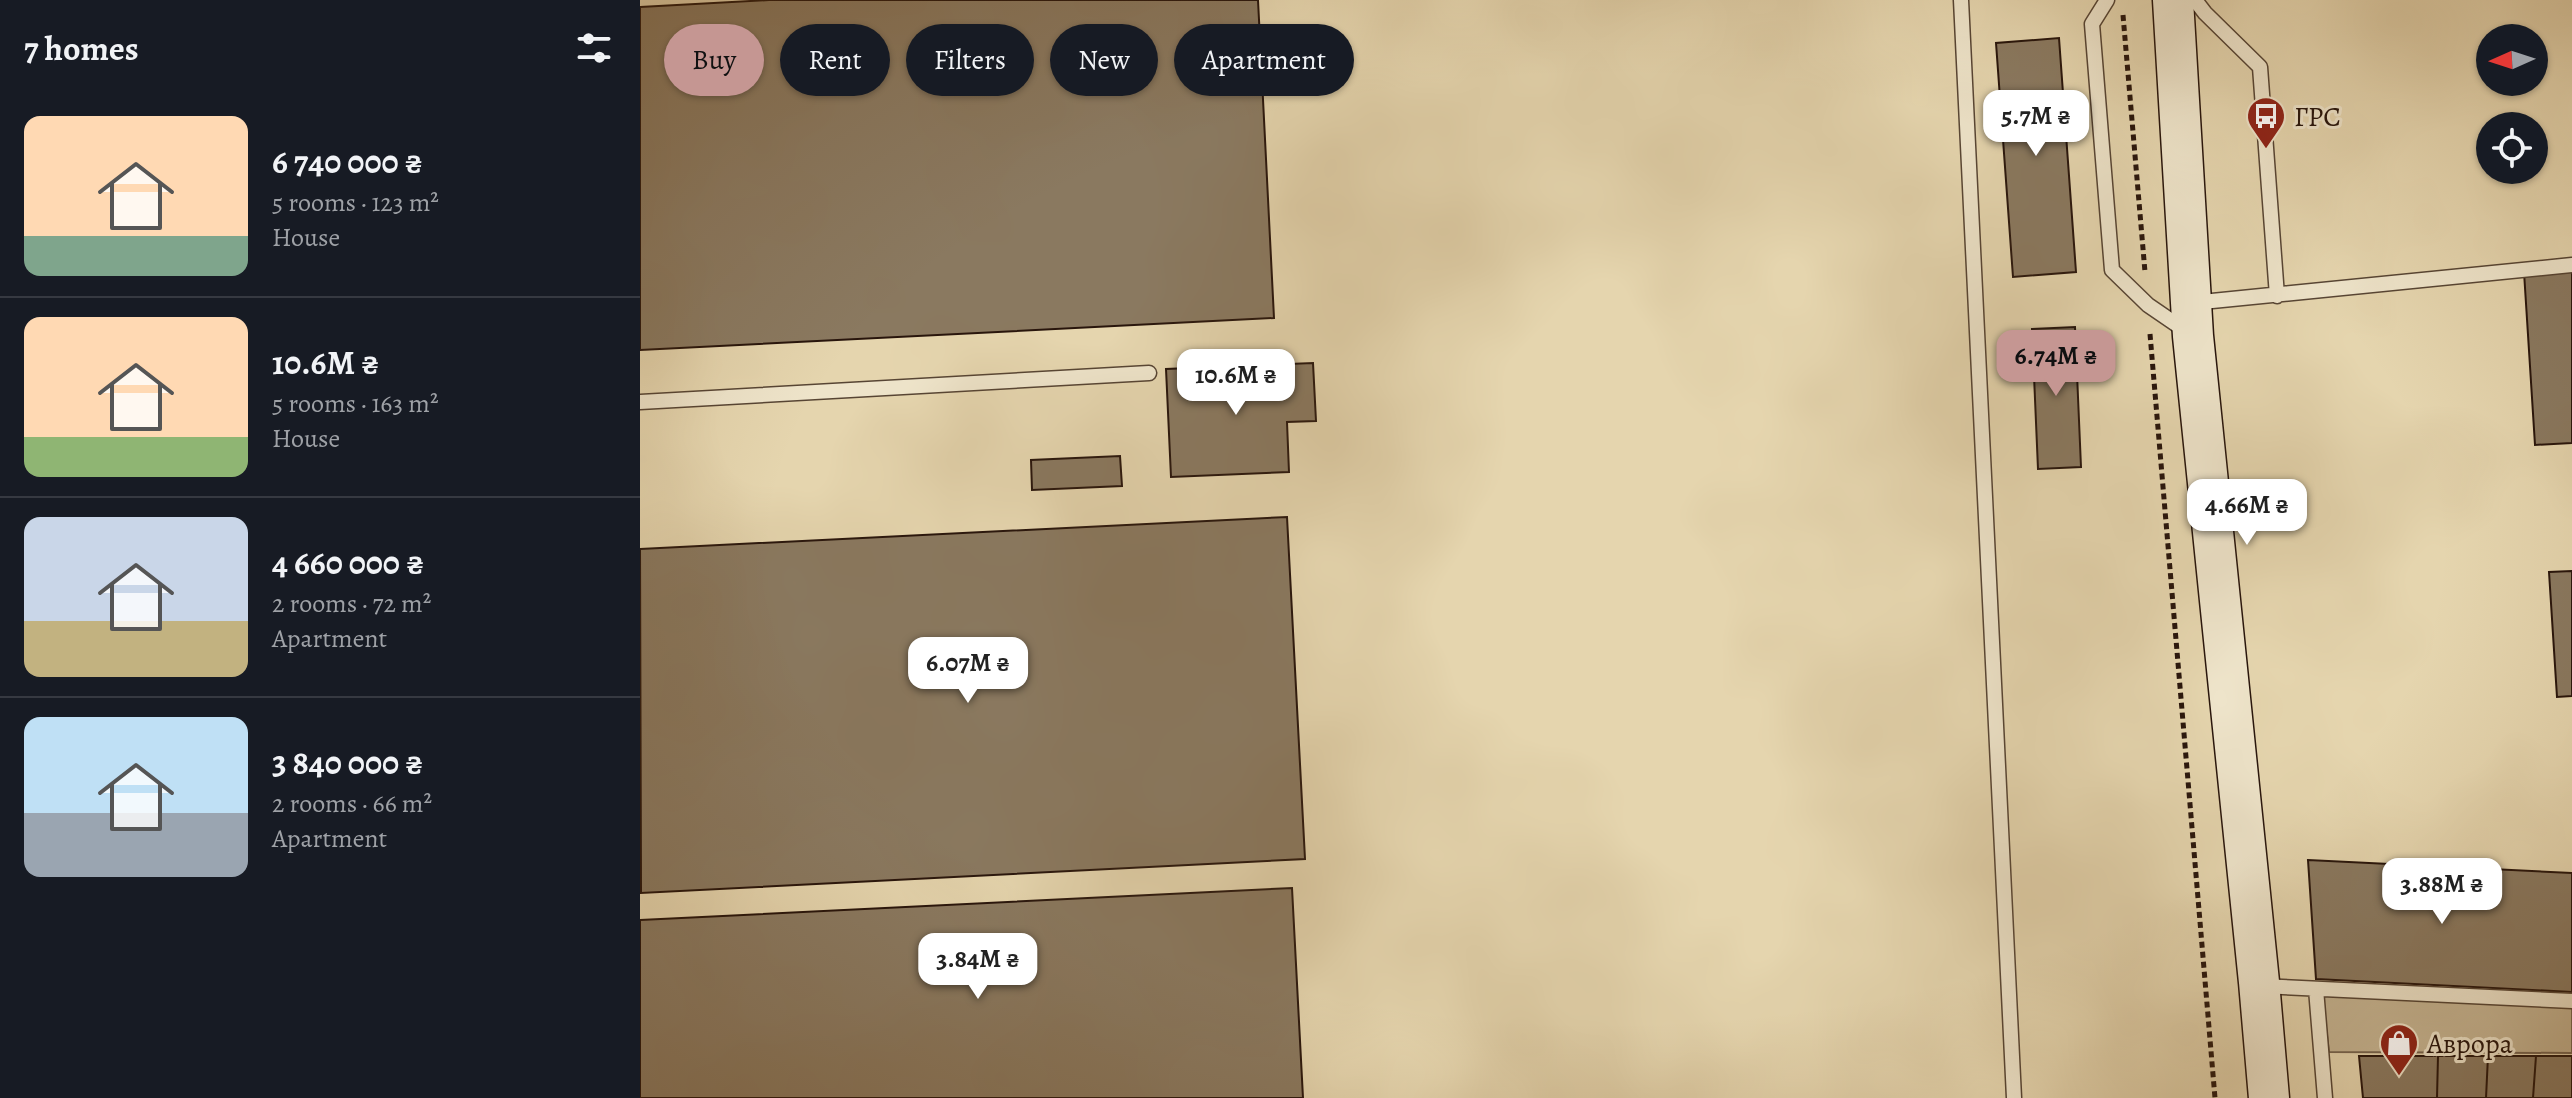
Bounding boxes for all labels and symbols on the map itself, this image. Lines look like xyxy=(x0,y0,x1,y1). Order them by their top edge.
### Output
north arrow xyxy=(2476,24,2548,96)
pin: 5.7M ₴ xyxy=(1971,90,2101,158)
bus stop icon: ГРС xyxy=(2245,95,2287,150)
place label: ГРС xyxy=(2294,98,2341,136)
pin: 6.74M ₴ xyxy=(1982,330,2130,398)
pin: 10.6M ₴ xyxy=(1162,349,1310,417)
pin: 4.66M ₴ xyxy=(2173,479,2321,547)
pin: 6.07M ₴ xyxy=(894,637,1042,705)
pin: 3.88M ₴ xyxy=(2368,858,2516,926)
pin: 3.84M ₴ xyxy=(904,933,1052,1001)
shop icon: Аврора xyxy=(2378,1022,2420,1077)
place label: Аврора xyxy=(2426,1025,2513,1063)

